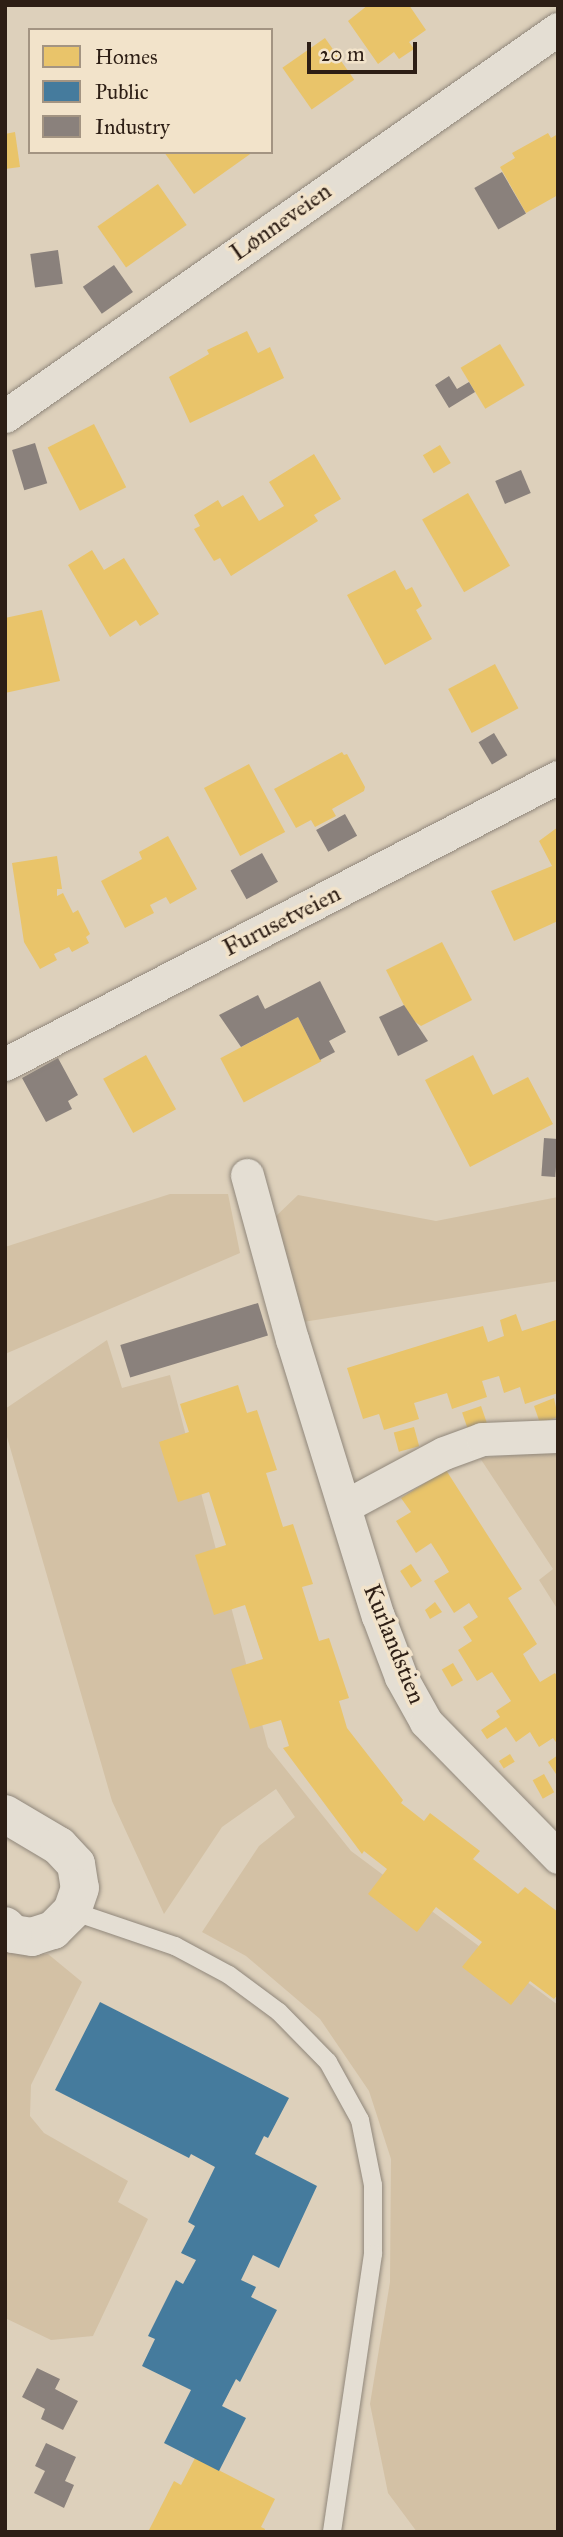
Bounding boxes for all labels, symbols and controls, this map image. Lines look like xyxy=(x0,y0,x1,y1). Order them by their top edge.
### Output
legend xyxy=(28,28,273,154)
scale bar xyxy=(311,28,421,72)
text: 20 m xyxy=(320,41,365,67)
text: Homes xyxy=(95,44,158,70)
text: Public xyxy=(95,79,149,105)
text: Industry xyxy=(95,114,170,140)
street label: Lønneveien xyxy=(225,177,337,267)
street label: Furusetveien xyxy=(218,879,346,963)
street label: Kurlandstien xyxy=(357,1580,431,1708)

